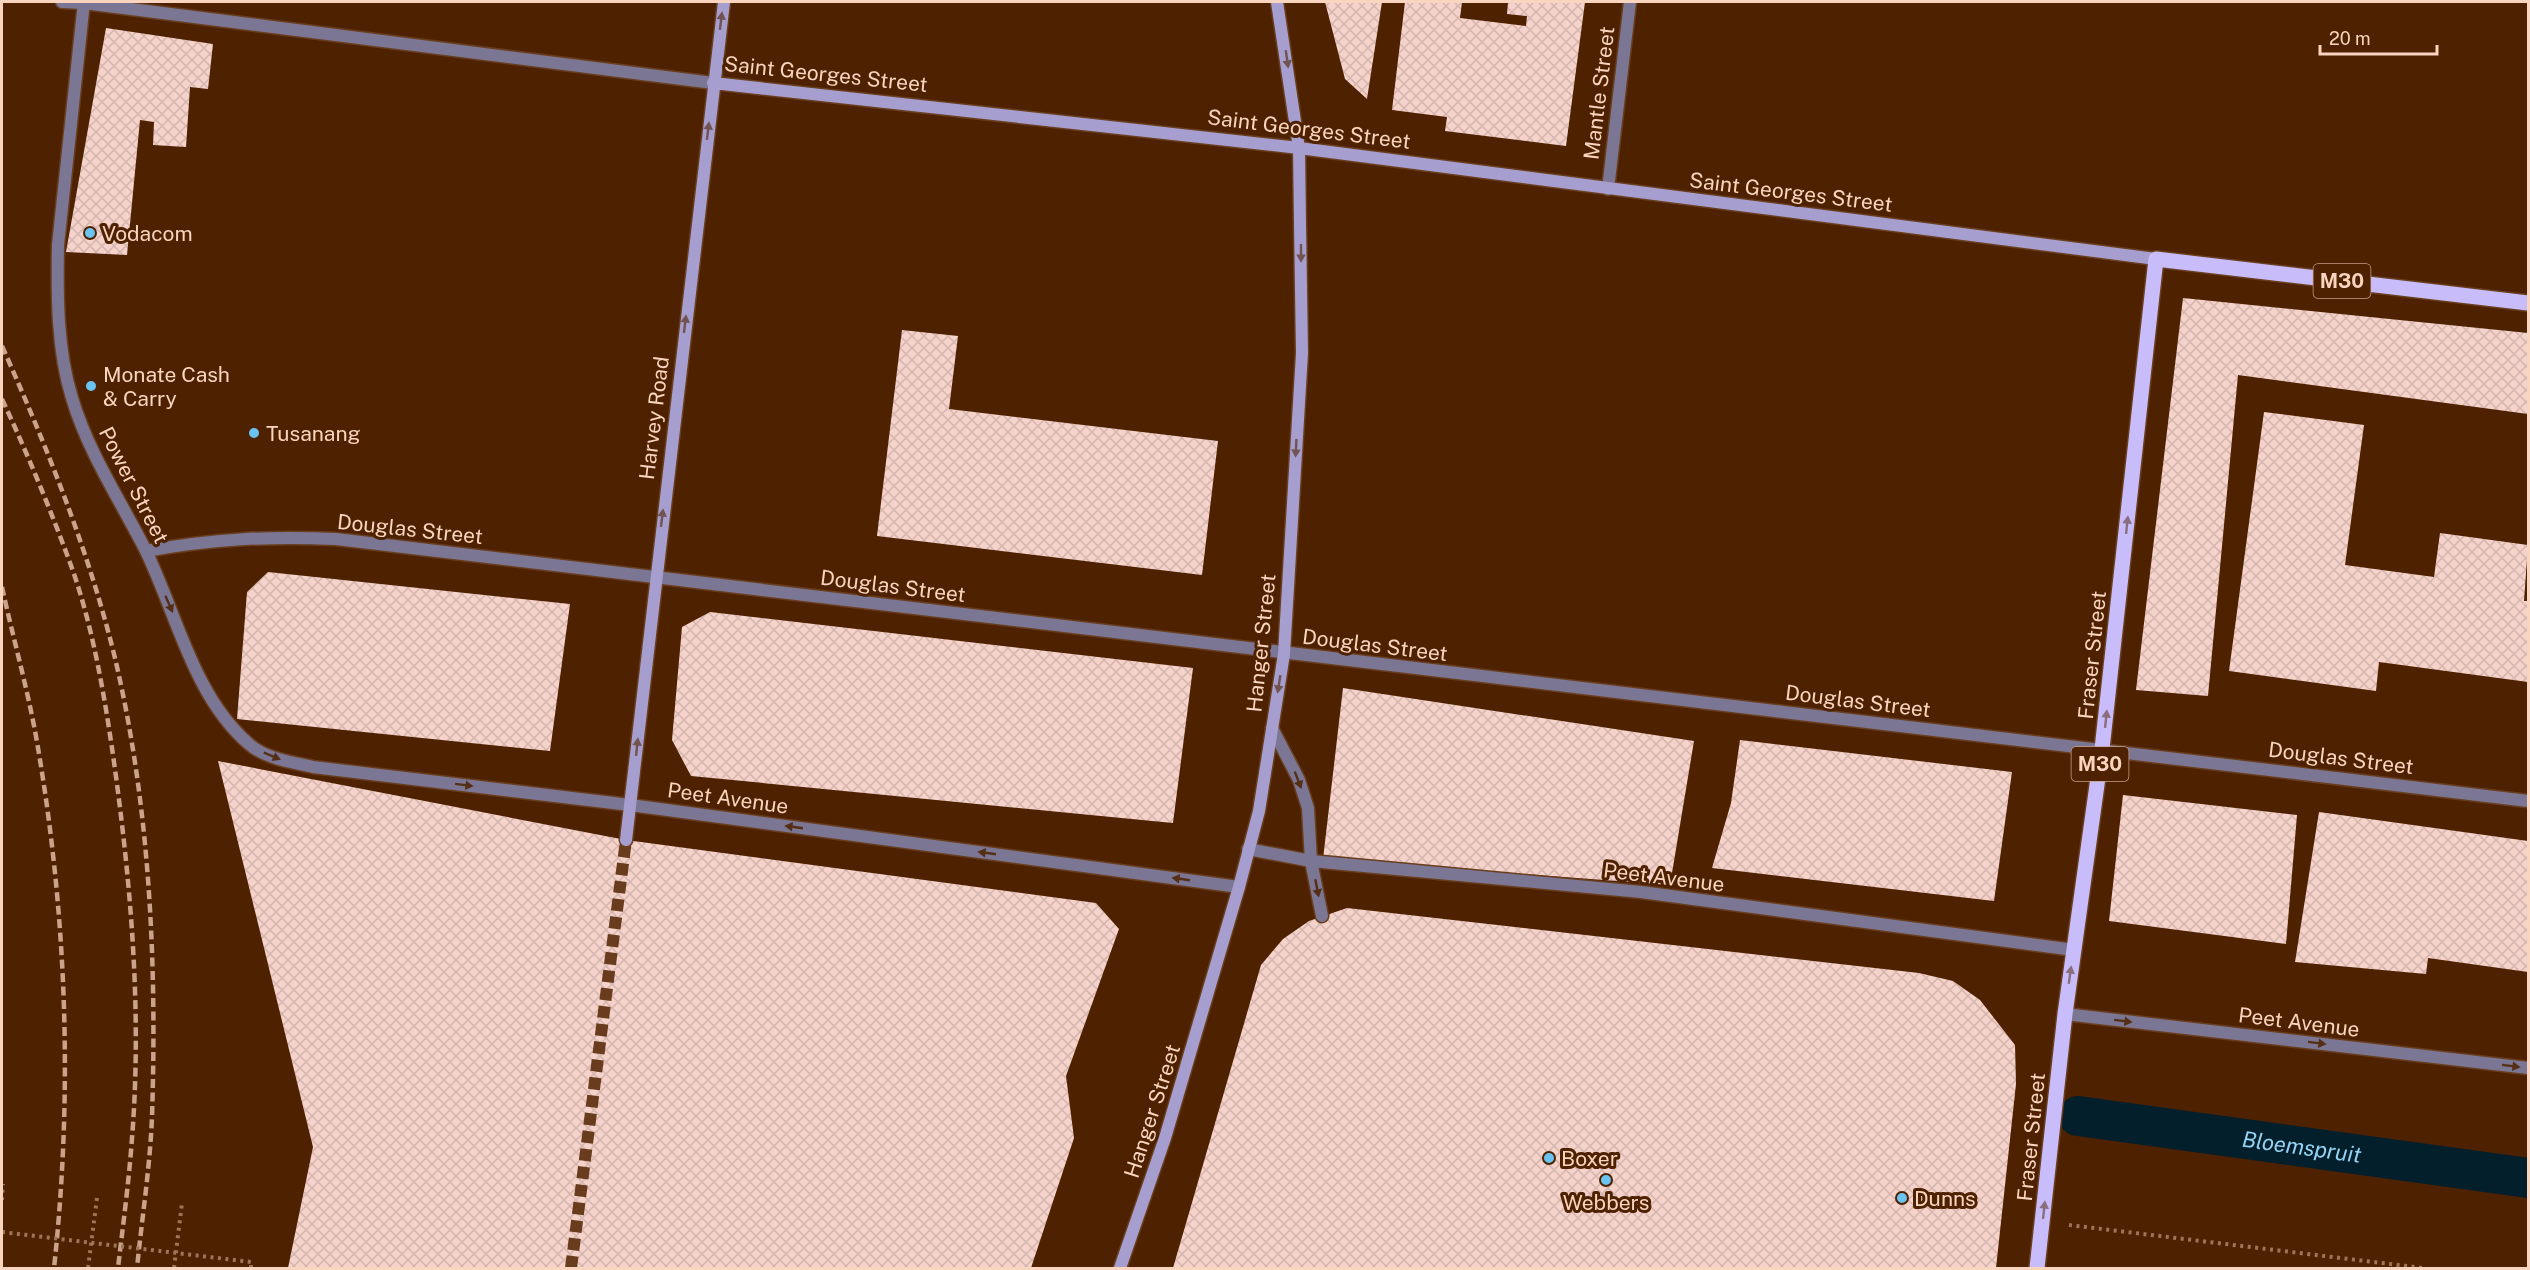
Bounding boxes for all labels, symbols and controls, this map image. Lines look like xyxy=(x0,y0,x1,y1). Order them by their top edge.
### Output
one-way arrow xyxy=(716,12,726,31)
scale bar xyxy=(2320,18,2437,56)
street label: Mantle Street xyxy=(1578,25,1620,161)
text: 20 m xyxy=(2329,28,2371,49)
one-way arrow xyxy=(1282,50,1291,69)
street label: Saint Georges Street xyxy=(723,51,929,97)
street label: Saint Georges Street xyxy=(1206,104,1412,154)
one-way arrow xyxy=(703,121,713,140)
street label: Saint Georges Street xyxy=(1688,167,1894,217)
place label: Vodacom xyxy=(102,221,193,246)
marker: Vodacom xyxy=(83,226,97,240)
one-way arrow xyxy=(1296,244,1306,263)
road number: M30 xyxy=(2314,264,2370,298)
one-way arrow xyxy=(680,315,690,334)
street label: Harvey Road xyxy=(634,355,674,481)
place label: Monate Cash & Carry xyxy=(103,362,230,411)
marker: Monate Cash & Carry xyxy=(84,379,98,393)
place label: Tusanang xyxy=(266,421,361,446)
street label: Power Street xyxy=(94,422,174,548)
marker: Tusanang xyxy=(247,426,261,440)
one-way arrow xyxy=(1291,439,1301,458)
one-way arrow xyxy=(657,508,667,527)
street label: Douglas Street xyxy=(336,509,484,549)
one-way arrow xyxy=(2122,516,2132,535)
street label: Douglas Street xyxy=(819,565,967,607)
street label: Hanger Street xyxy=(1241,573,1281,713)
street label: Fraser Street xyxy=(2073,590,2111,720)
one-way arrow xyxy=(164,596,174,614)
street label: Douglas Street xyxy=(1301,624,1449,666)
one-way arrow xyxy=(1274,675,1283,694)
street label: Douglas Street xyxy=(1784,680,1932,722)
one-way arrow xyxy=(2101,710,2111,729)
one-way arrow xyxy=(632,737,642,756)
street label: Douglas Street xyxy=(2267,737,2415,779)
road number: M30 xyxy=(2072,747,2128,781)
one-way arrow xyxy=(263,751,281,761)
one-way arrow xyxy=(1293,772,1303,790)
street label: Peet Avenue xyxy=(666,777,790,819)
one-way arrow xyxy=(454,780,473,790)
one-way arrow xyxy=(785,822,804,832)
one-way arrow xyxy=(978,848,997,858)
street label: Peet Avenue xyxy=(1602,857,1726,897)
one-way arrow xyxy=(1171,875,1190,884)
one-way arrow xyxy=(1313,879,1322,898)
one-way arrow xyxy=(2066,965,2075,984)
street label: Peet Avenue xyxy=(2237,1002,2361,1042)
one-way arrow xyxy=(2114,1016,2133,1025)
one-way arrow xyxy=(2307,1039,2326,1048)
street label: Hanger Street xyxy=(1119,1041,1185,1181)
one-way arrow xyxy=(2501,1061,2520,1071)
street label: Fraser Street xyxy=(2012,1072,2050,1202)
water label: Bloemspruit xyxy=(2241,1126,2364,1168)
place label: Boxer xyxy=(1561,1146,1618,1171)
marker: Boxer xyxy=(1542,1151,1556,1165)
marker: Webbers xyxy=(1599,1173,1613,1187)
place label: Dunns xyxy=(1914,1186,1976,1211)
place label: Webbers xyxy=(1563,1190,1649,1215)
marker: Dunns xyxy=(1895,1191,1909,1205)
one-way arrow xyxy=(2039,1201,2048,1220)

